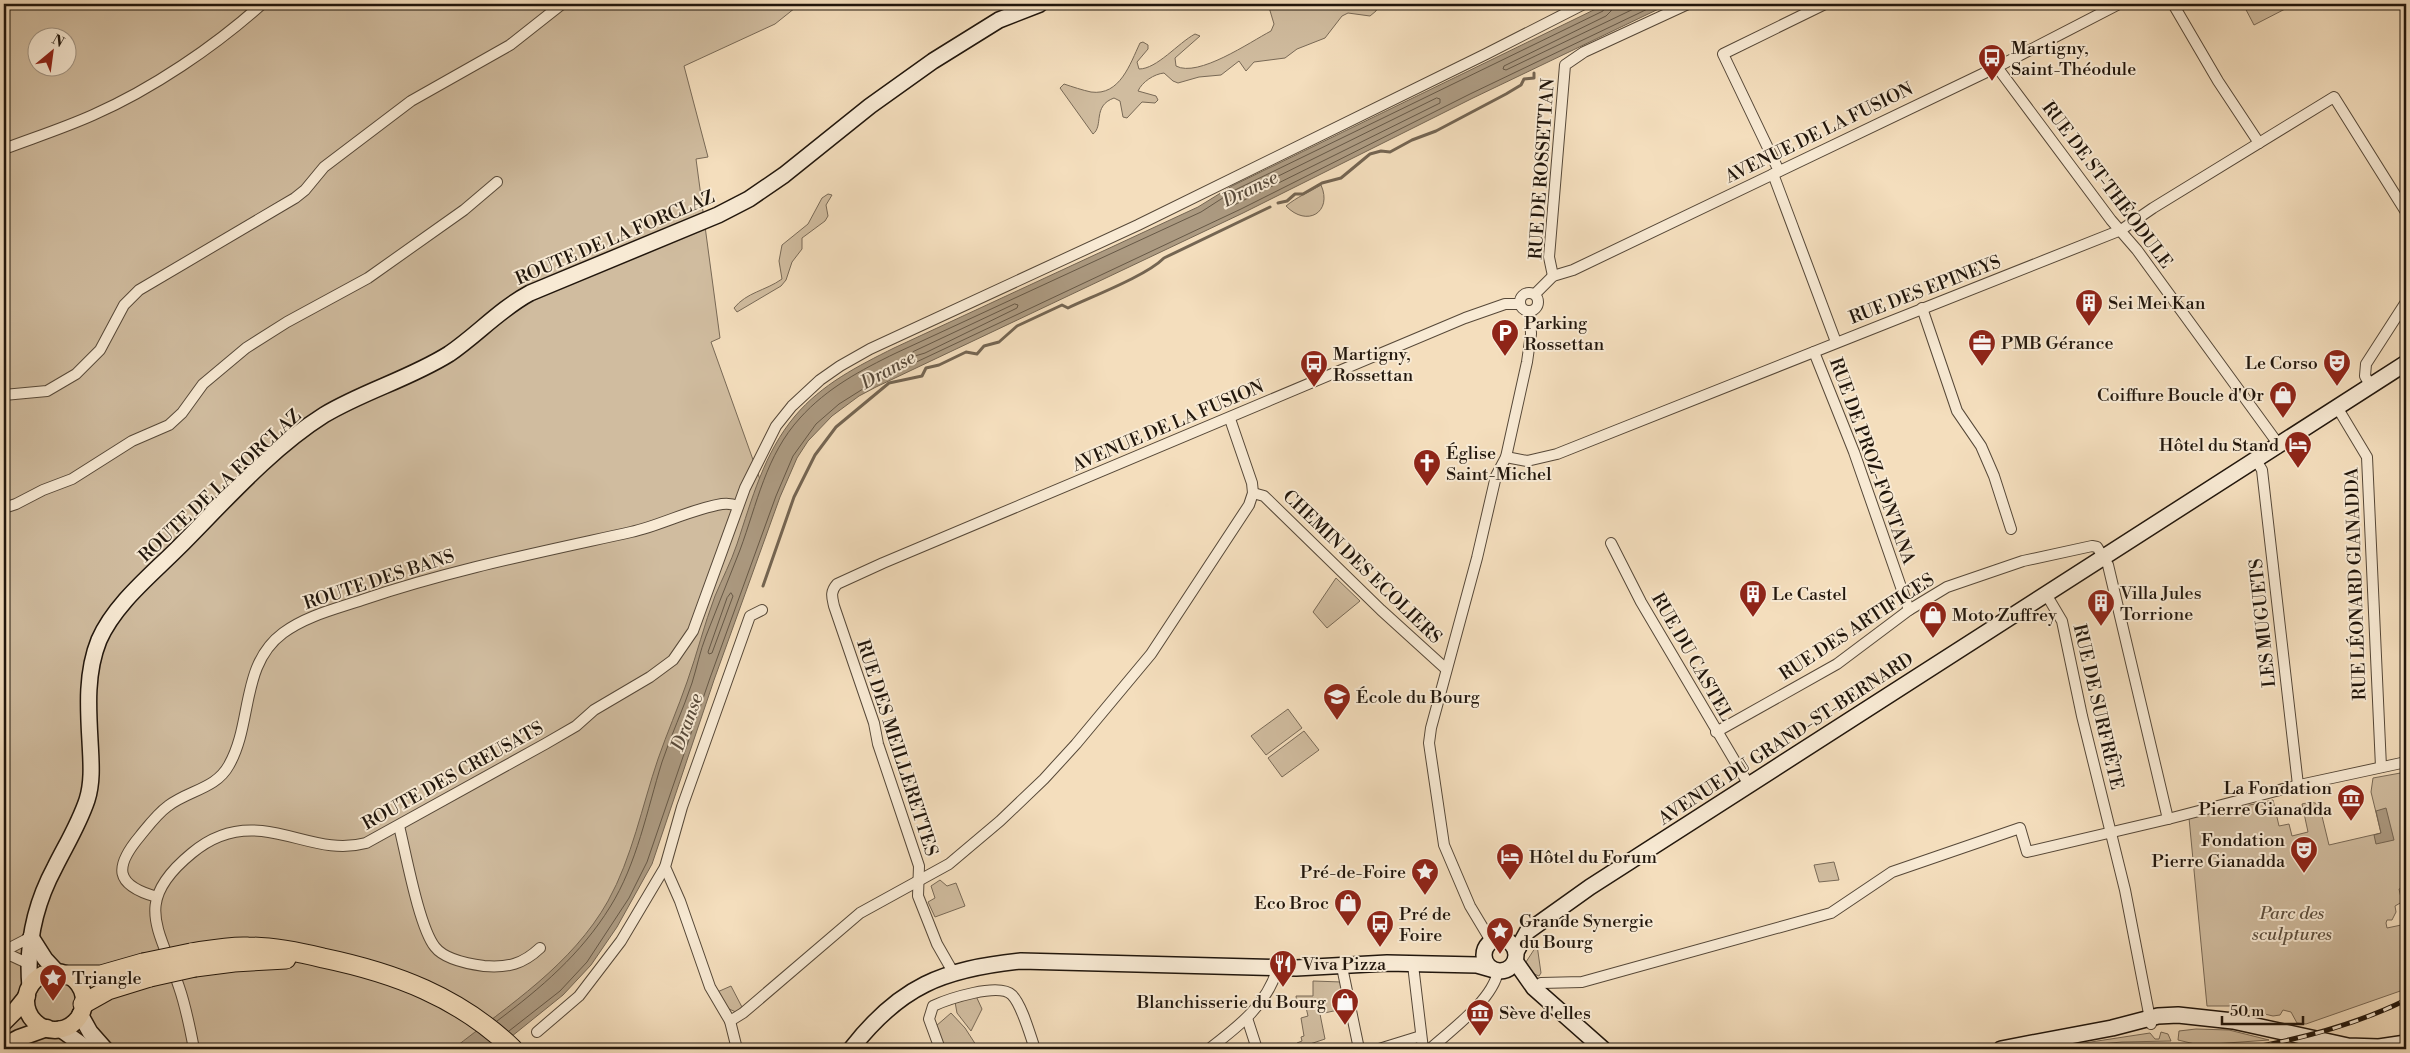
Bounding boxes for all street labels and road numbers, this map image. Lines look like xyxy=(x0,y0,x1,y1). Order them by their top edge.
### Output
street label: RUE DE ROSSETTAN xyxy=(1524,77,1560,260)
street label: AVENUE DE LA FUSION xyxy=(1720,77,1917,189)
street label: RUE DE ST-THÉODULE xyxy=(2037,97,2177,273)
street label: ROUTE DE LA FORCLAZ xyxy=(512,186,718,290)
street label: RUE DES EPINEYS xyxy=(1846,250,2004,330)
street label: RUE DE PROZ-FONTANA xyxy=(1824,355,1920,568)
street label: AVENUE DE LA FUSION xyxy=(1068,375,1268,477)
street label: ROUTE DE LA FORCLAZ xyxy=(134,405,306,567)
street label: RUE LÉONARD GIANADDA xyxy=(2340,467,2372,701)
street label: CHEMIN DES ECOLIERS xyxy=(1278,485,1446,649)
street label: ROUTE DES BANS xyxy=(301,545,457,615)
street label: LES MUGUETS xyxy=(2245,557,2281,689)
street label: RUE DES ARTIFICES xyxy=(1775,568,1939,686)
street label: RUE DU CASTEL xyxy=(1646,589,1738,725)
street label: RUE DE SURFRÊTE xyxy=(2068,622,2128,792)
street label: RUE DES MEILLERETTES xyxy=(851,637,943,859)
street label: AVENUE DU GRAND-ST-BERNARD xyxy=(1653,648,1918,831)
street label: ROUTE DES CREUSATS xyxy=(358,717,548,835)

